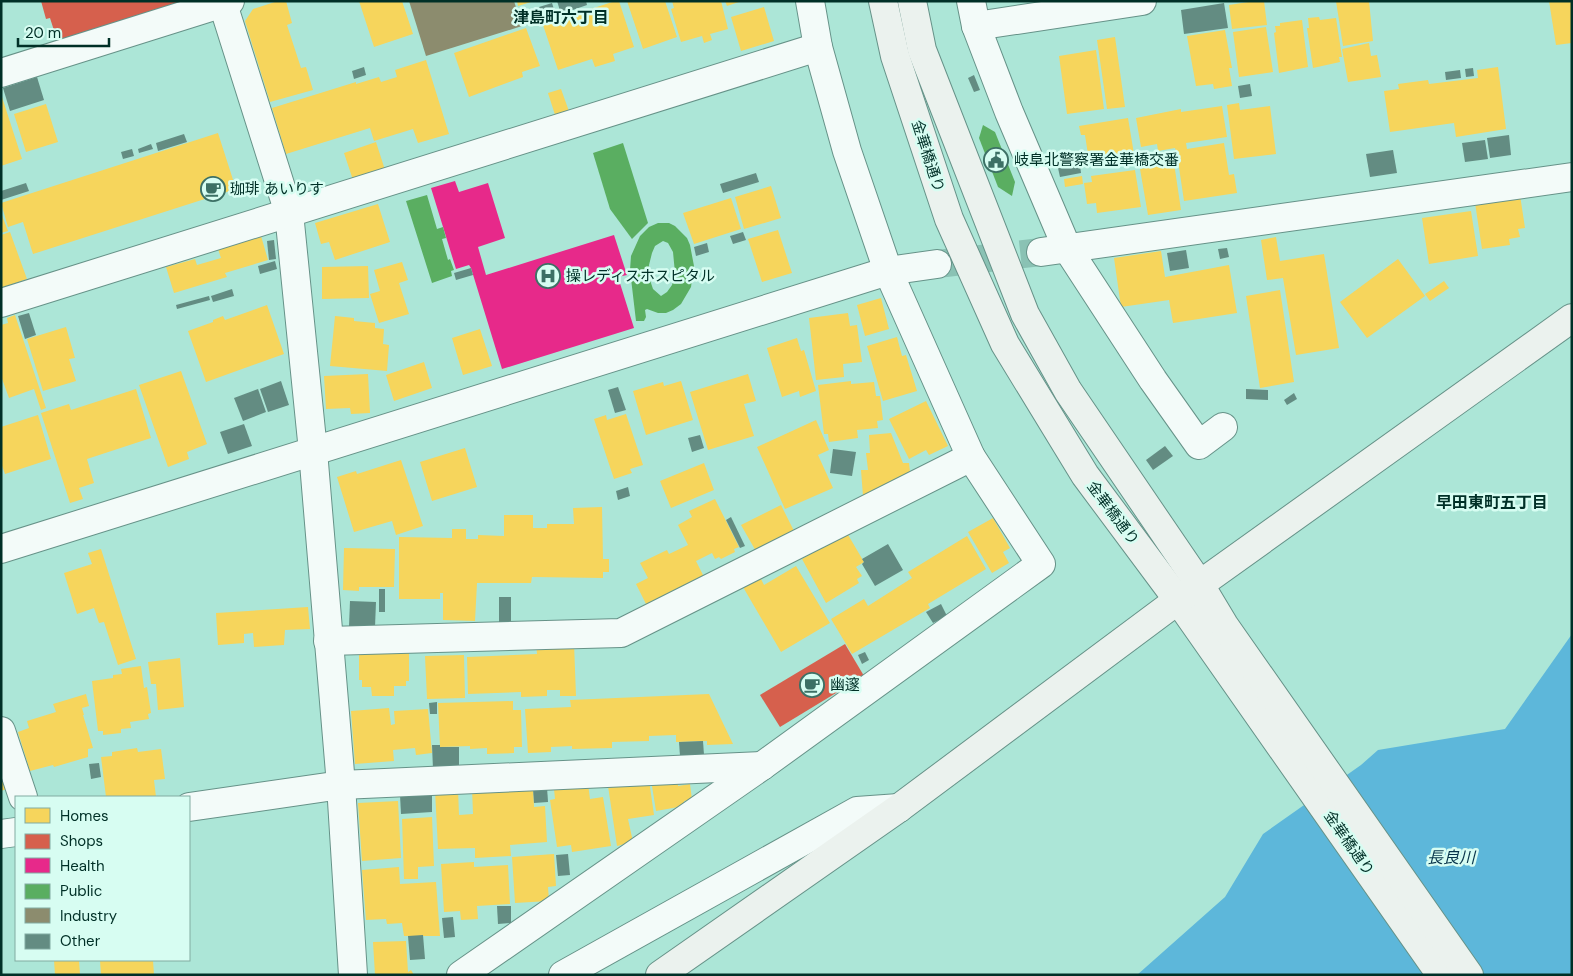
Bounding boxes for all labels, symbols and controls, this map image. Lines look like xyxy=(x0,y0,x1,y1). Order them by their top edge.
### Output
district label: 津島町六丁目 xyxy=(513,7,609,28)
scale bar xyxy=(18,15,109,47)
text: 20 m xyxy=(25,23,61,43)
street label: 金華橋通り xyxy=(907,117,949,195)
public building icon: 岐阜北警察署金華橋交番 xyxy=(983,147,1009,173)
place label: 岐阜北警察署金華橋交番 xyxy=(1014,150,1179,170)
cafe icon: 珈琲 あいりす xyxy=(200,176,226,202)
place label: 珈琲 あいりす xyxy=(230,179,324,199)
hospital icon: 操レディスホスピタル xyxy=(535,263,561,289)
place label: 操レディスホスピタル xyxy=(566,266,715,286)
street label: 金華橋通り xyxy=(1082,477,1144,549)
district label: 早田東町五丁目 xyxy=(1436,492,1548,513)
cafe icon: 幽邃 xyxy=(799,672,825,698)
place label: 幽邃 xyxy=(830,675,860,695)
legend xyxy=(15,796,190,961)
text: Homes xyxy=(60,806,109,826)
street label: 金華橋通り xyxy=(1319,807,1379,879)
text: Shops xyxy=(60,831,103,851)
water label: 長良川 xyxy=(1427,847,1477,868)
text: Health xyxy=(60,856,105,876)
text: Public xyxy=(60,881,102,901)
text: Industry xyxy=(60,906,118,926)
text: Other xyxy=(60,931,101,951)

